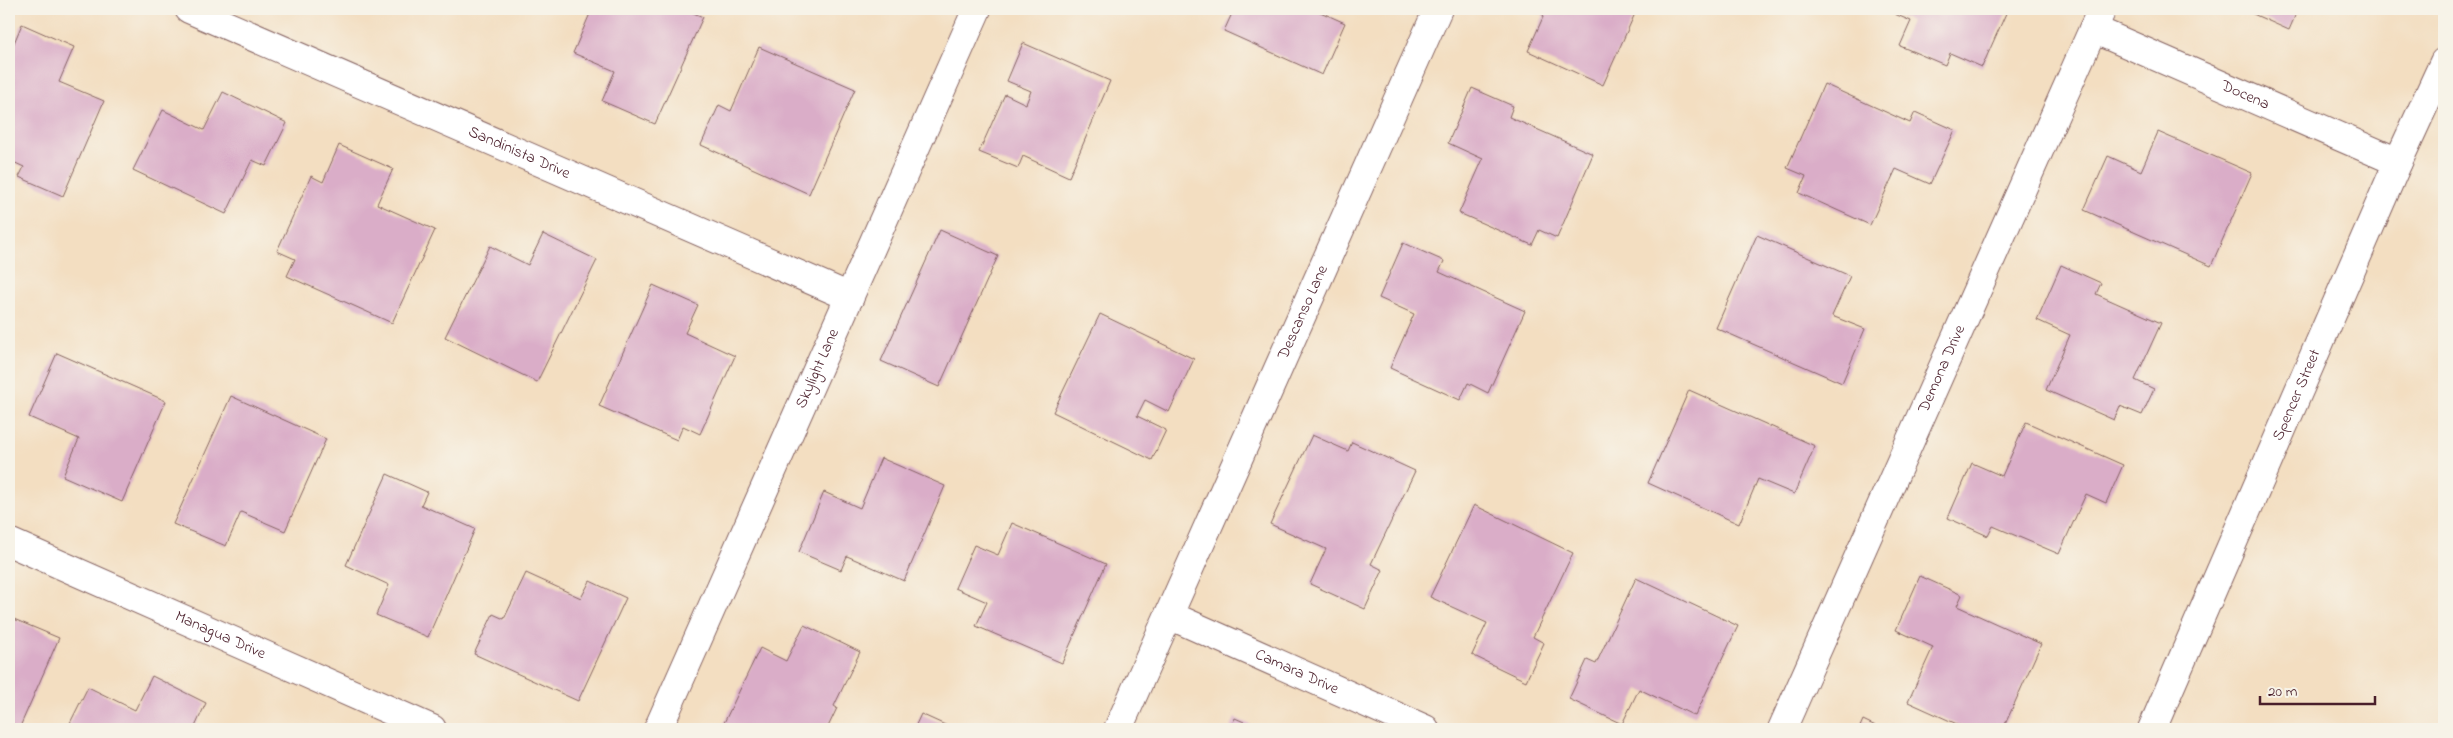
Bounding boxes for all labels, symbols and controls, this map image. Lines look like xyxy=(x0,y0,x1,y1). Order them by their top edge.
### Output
street label: Docena xyxy=(2216,74,2273,117)
street label: Sandinista Drive xyxy=(464,120,575,186)
street label: Descanso Lane xyxy=(1271,261,1335,364)
street label: Demona Drive xyxy=(1912,321,1972,418)
street label: Skylight Lane xyxy=(789,324,846,412)
street label: Spencer Street xyxy=(2266,345,2328,445)
street label: Managua Drive xyxy=(171,605,270,666)
street label: Camara Drive xyxy=(1251,643,1343,701)
scale bar xyxy=(2260,673,2376,705)
text: 20 m xyxy=(2268,681,2298,703)

